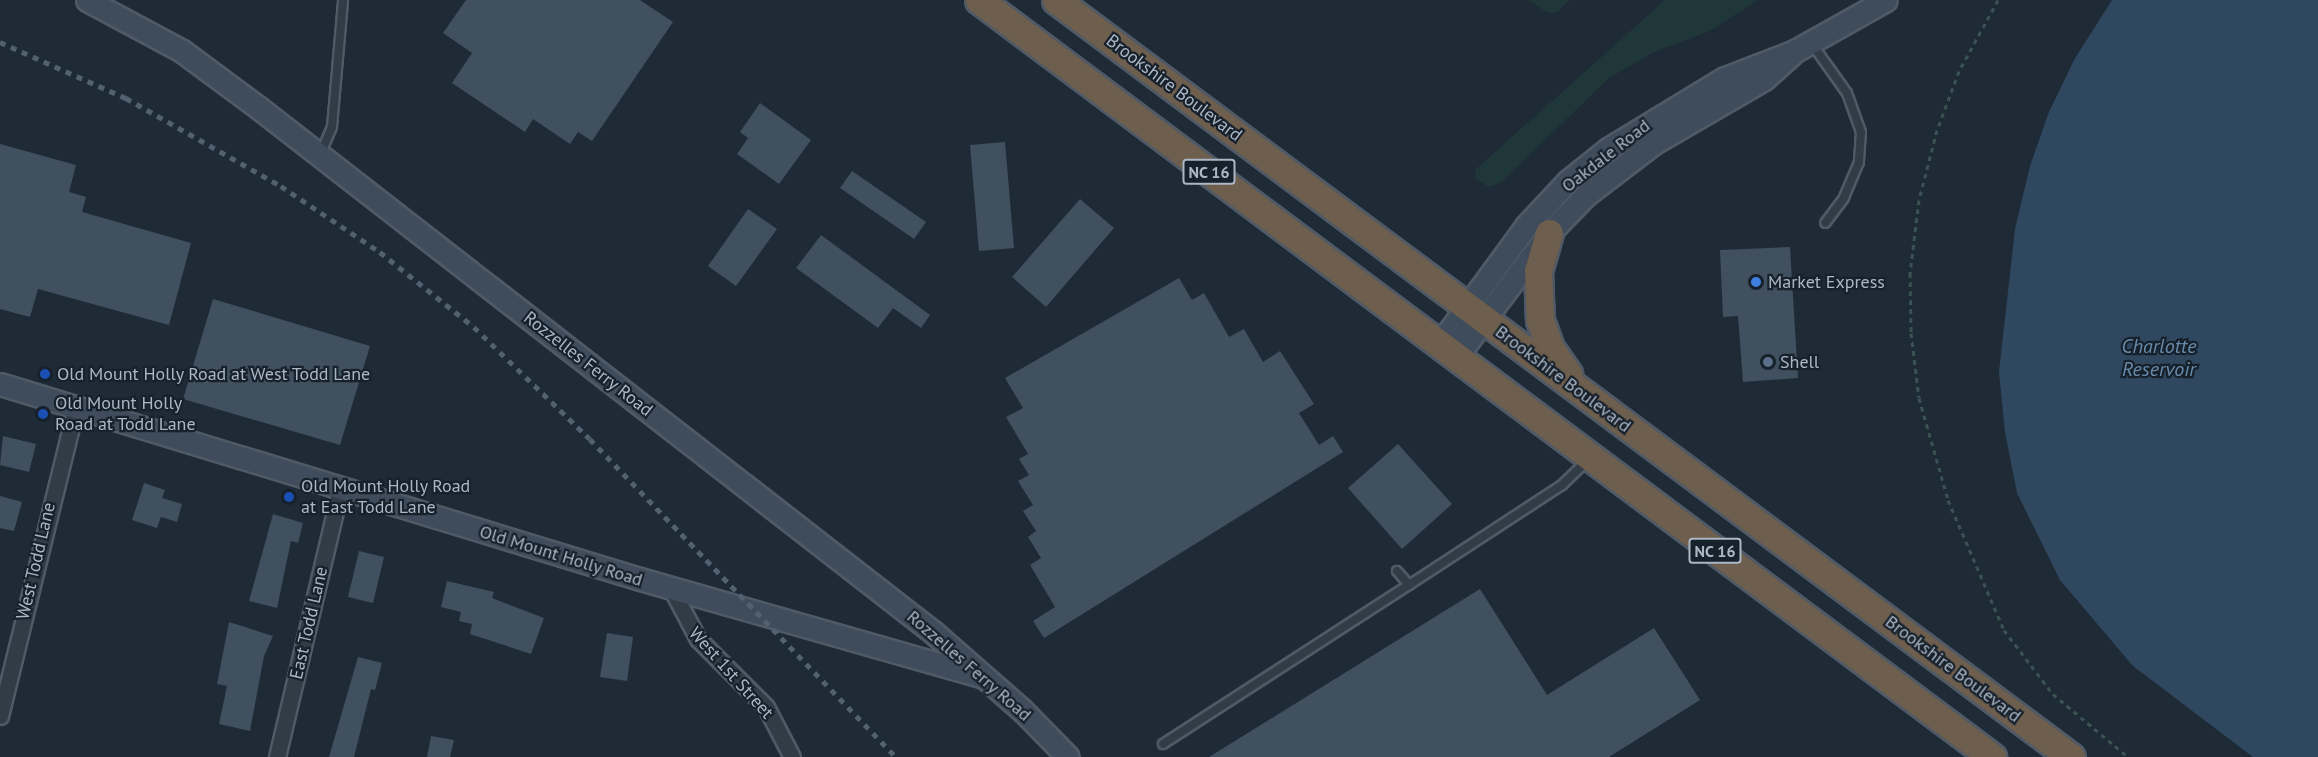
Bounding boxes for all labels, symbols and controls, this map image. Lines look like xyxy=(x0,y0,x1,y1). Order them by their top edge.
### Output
street label: Brookshire Boulevard xyxy=(1102,30,1246,146)
street label: Oakdale Road xyxy=(1558,115,1654,197)
road number: NC 16 xyxy=(1182,159,1236,185)
place label: Market Express xyxy=(1768,271,1885,293)
marker: Market Express xyxy=(1749,275,1763,289)
street label: Rozzelles Ferry Road xyxy=(519,307,657,421)
street label: Brookshire Boulevard xyxy=(1491,321,1635,437)
water label: Charlotte Reservoir xyxy=(2122,335,2196,382)
place label: Shell xyxy=(1780,351,1819,373)
marker: Shell xyxy=(1761,355,1775,369)
place label: Old Mount Holly Road at West Todd Lane xyxy=(57,363,372,385)
marker: Old Mount Holly Road at West Todd Lane xyxy=(38,367,52,381)
place label: Old Mount Holly Road at Todd Lane xyxy=(55,393,196,436)
marker: Old Mount Holly Road at Todd Lane xyxy=(36,407,50,421)
place label: Old Mount Holly Road at East Todd Lane xyxy=(301,476,471,518)
marker: Old Mount Holly Road at East Todd Lane xyxy=(282,490,296,504)
street label: West Todd Lane xyxy=(12,500,60,622)
street label: Old Mount Holly Road xyxy=(477,521,645,591)
road number: NC 16 xyxy=(1688,538,1742,564)
street label: East Todd Lane xyxy=(285,564,333,682)
street label: Rozzelles Ferry Road xyxy=(902,606,1036,726)
street label: Brookshire Boulevard xyxy=(1881,611,2025,727)
street label: West 1st Street xyxy=(684,623,778,723)

